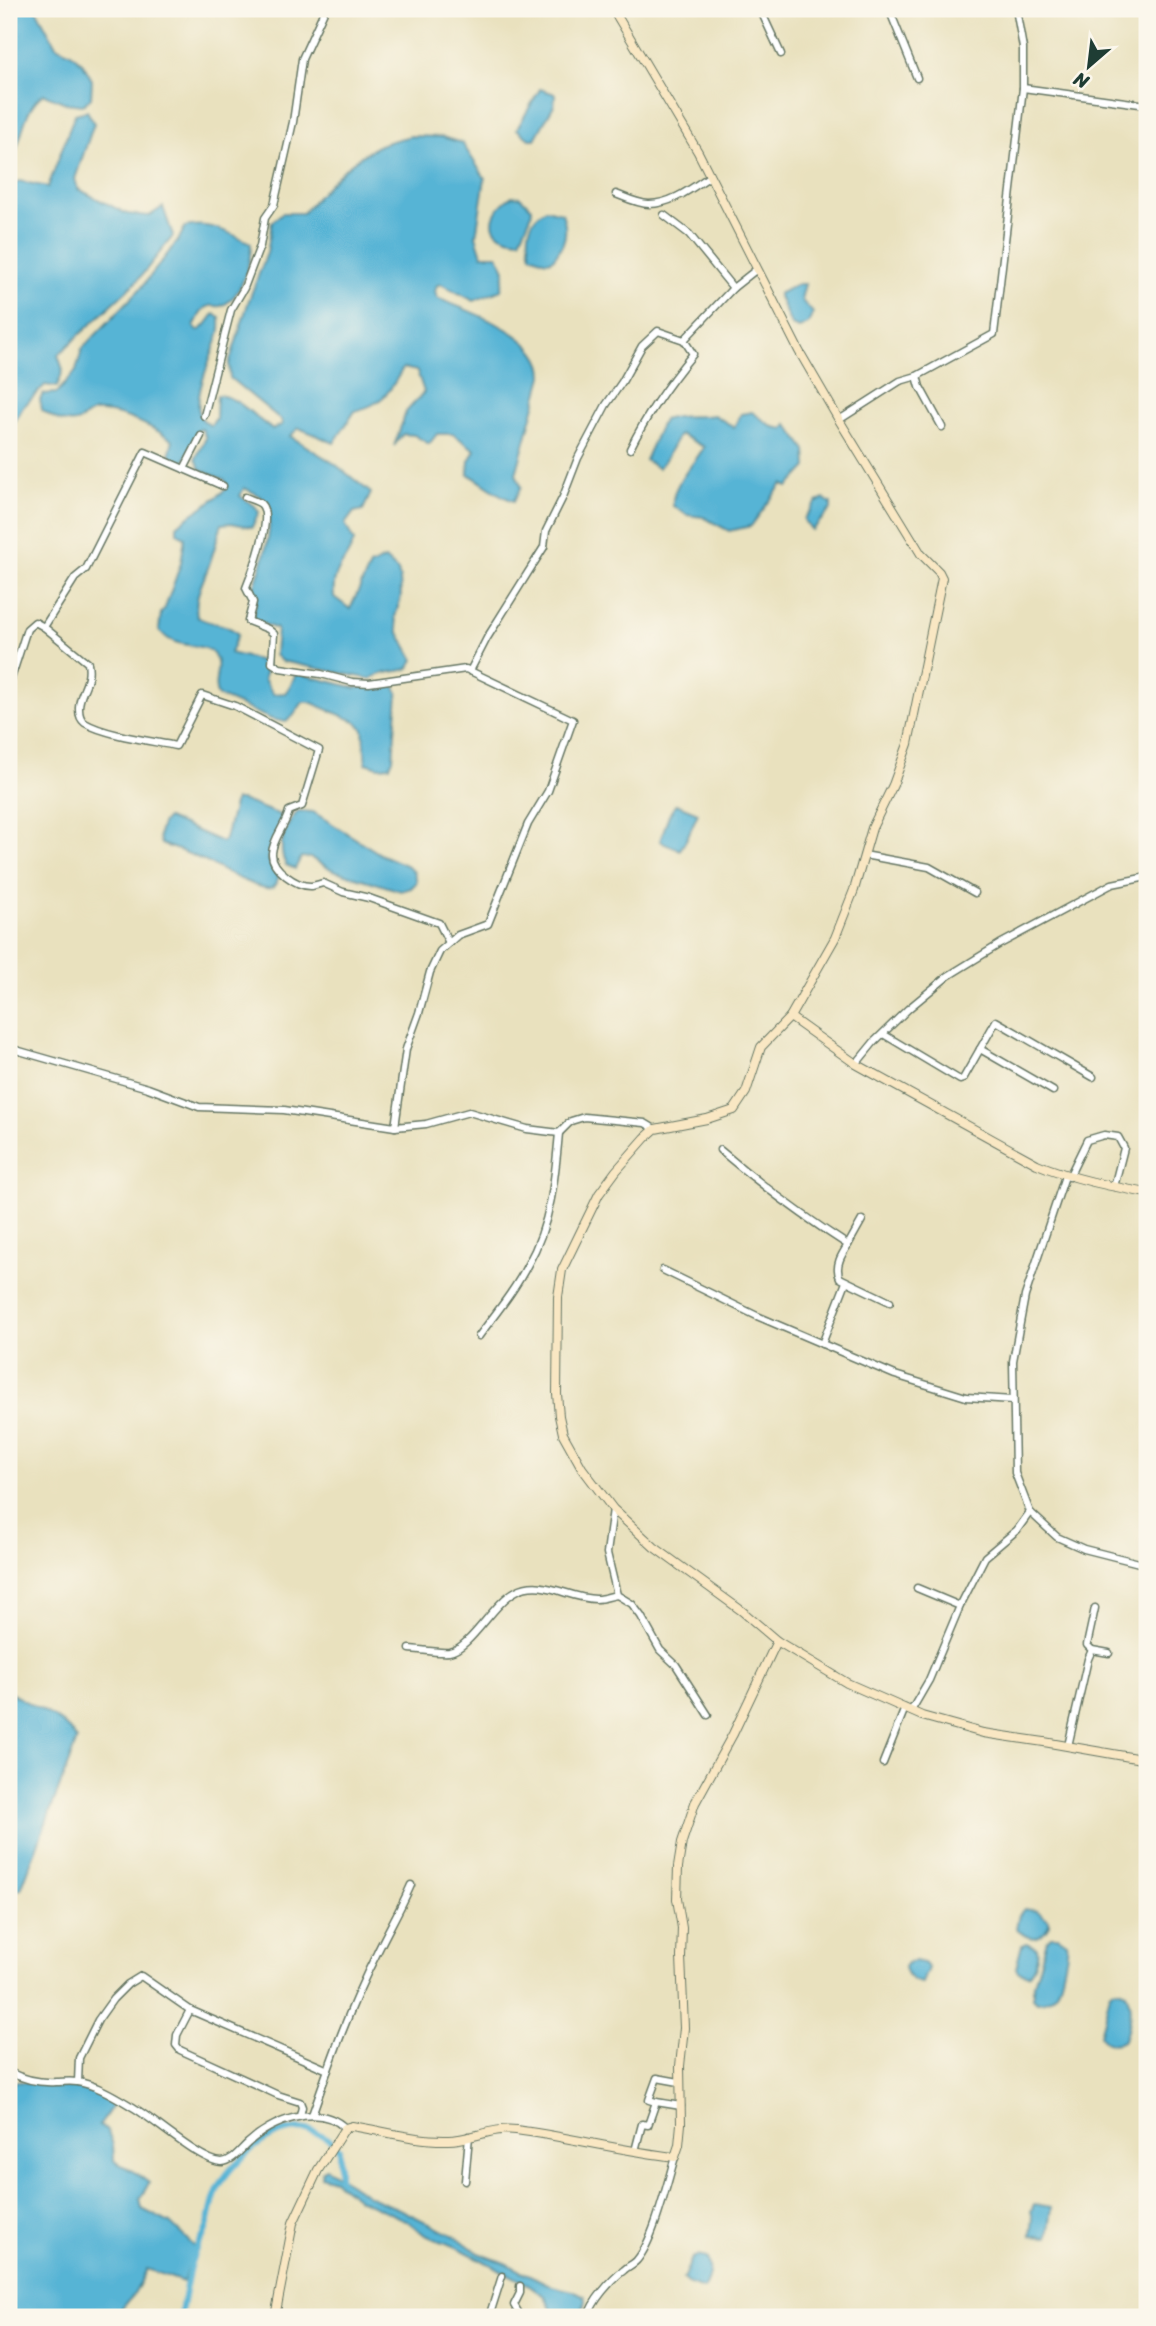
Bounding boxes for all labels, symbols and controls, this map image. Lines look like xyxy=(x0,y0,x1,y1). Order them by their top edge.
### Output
north arrow xyxy=(1054,32,1124,102)
text: N xyxy=(1067,63,1096,99)

